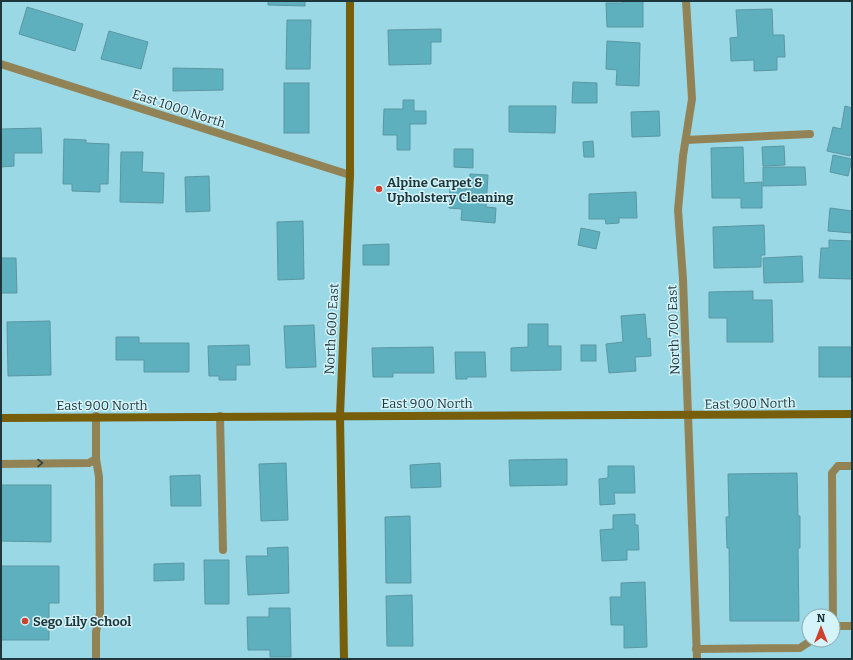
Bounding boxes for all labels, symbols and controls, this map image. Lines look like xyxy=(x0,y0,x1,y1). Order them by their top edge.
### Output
street label: East 1000 North xyxy=(130,86,227,131)
place label: Alpine Carpet & Upholstery Cleaning xyxy=(387,175,514,205)
marker: Alpine Carpet & Upholstery Cleaning xyxy=(374,184,384,194)
street label: North 600 East xyxy=(322,283,341,375)
street label: North 700 East xyxy=(664,284,683,375)
street label: East 900 North xyxy=(704,395,796,412)
street label: East 900 North xyxy=(381,396,473,411)
street label: East 900 North xyxy=(56,398,148,413)
one-way arrow xyxy=(37,459,43,468)
north arrow xyxy=(801,608,841,648)
text: N xyxy=(817,612,826,625)
place label: Sego Lily School xyxy=(33,614,131,629)
marker: Sego Lily School xyxy=(20,616,30,626)

